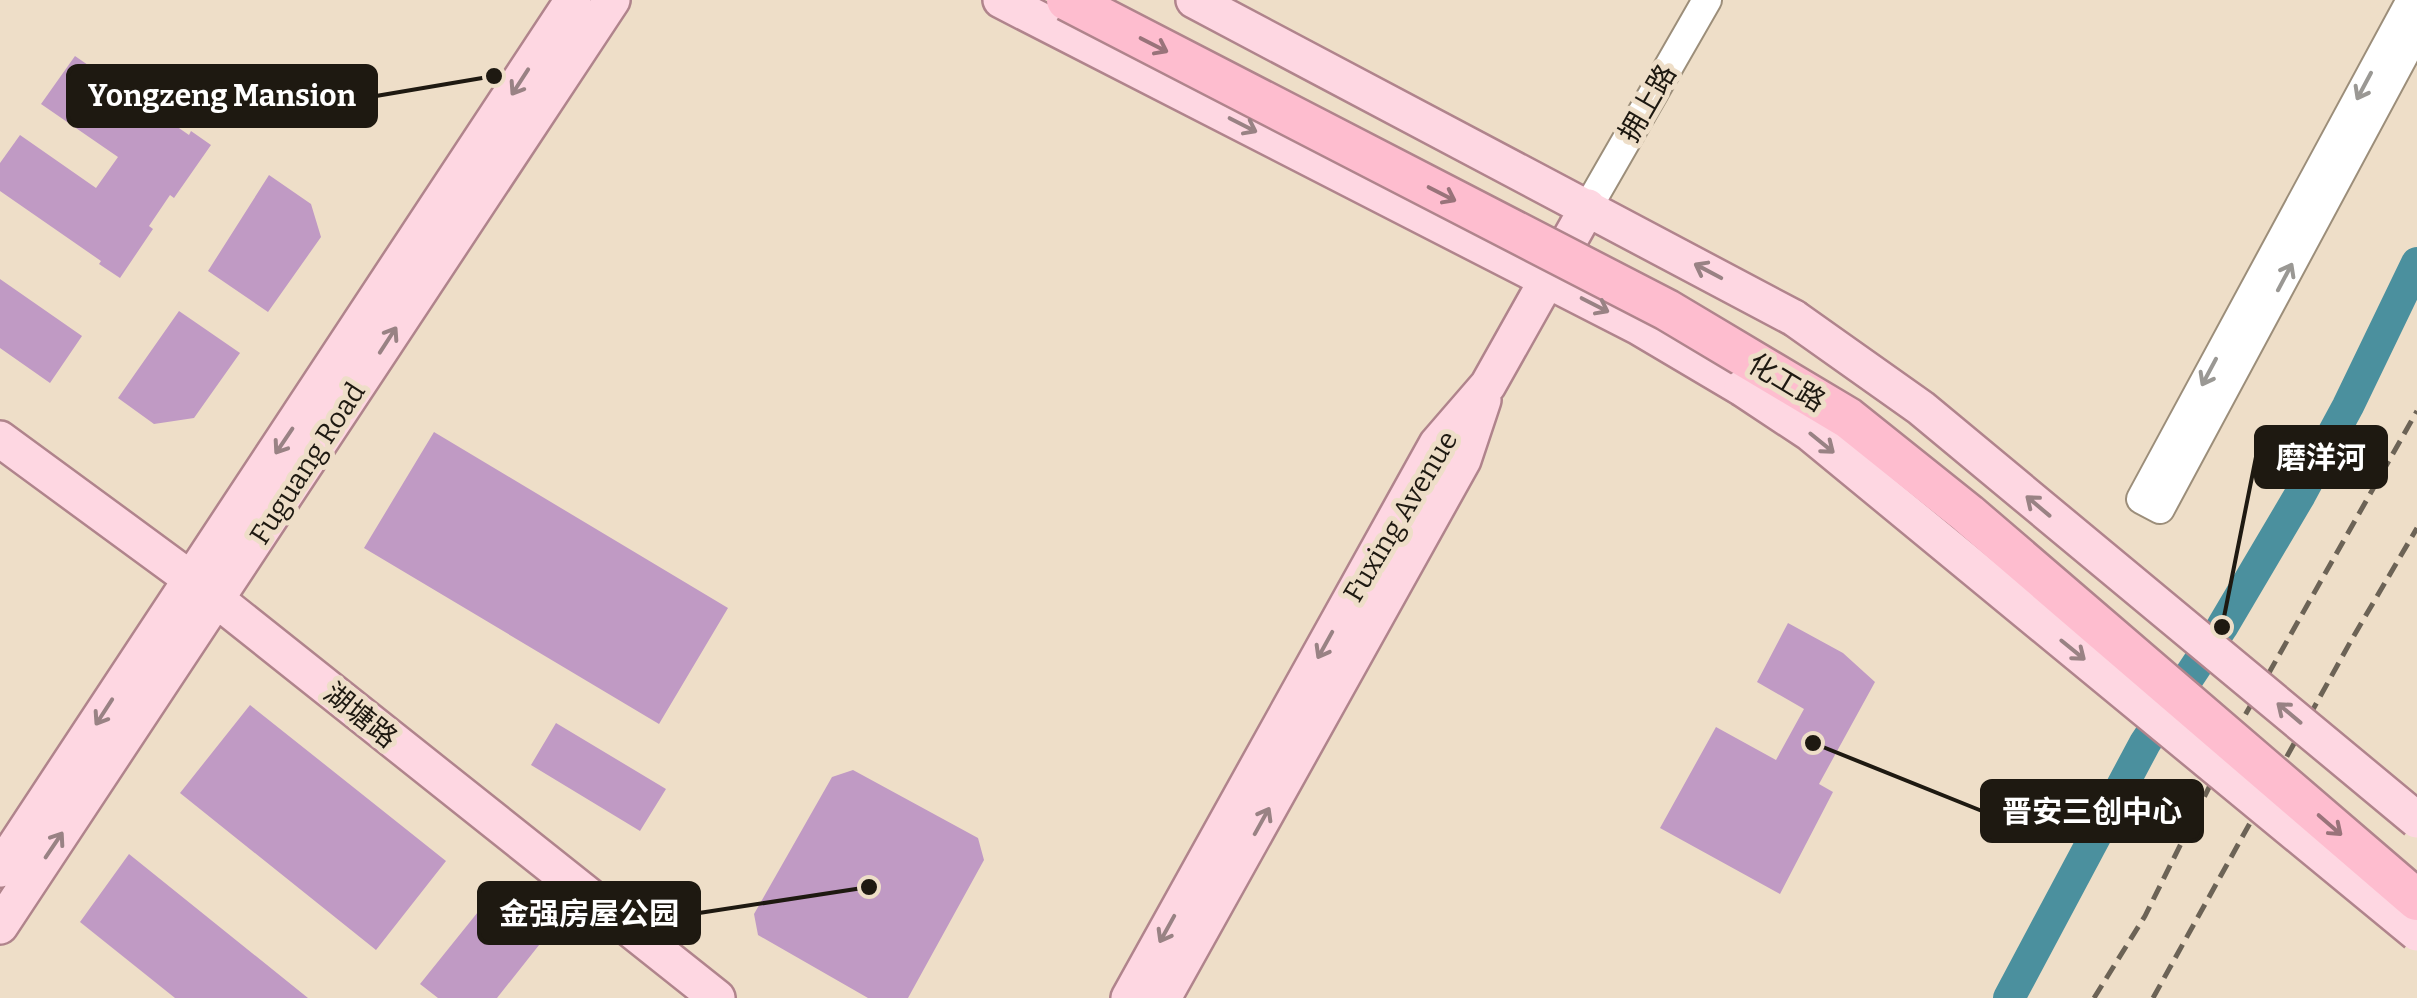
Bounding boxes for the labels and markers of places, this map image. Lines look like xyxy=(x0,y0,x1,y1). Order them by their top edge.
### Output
callout: Yongzeng Mansion xyxy=(68,66,376,126)
callout: 磨洋河 xyxy=(2256,427,2386,487)
callout: 晋安三创中心 xyxy=(1982,781,2202,841)
callout: 金强房屋公园 xyxy=(479,883,699,943)

